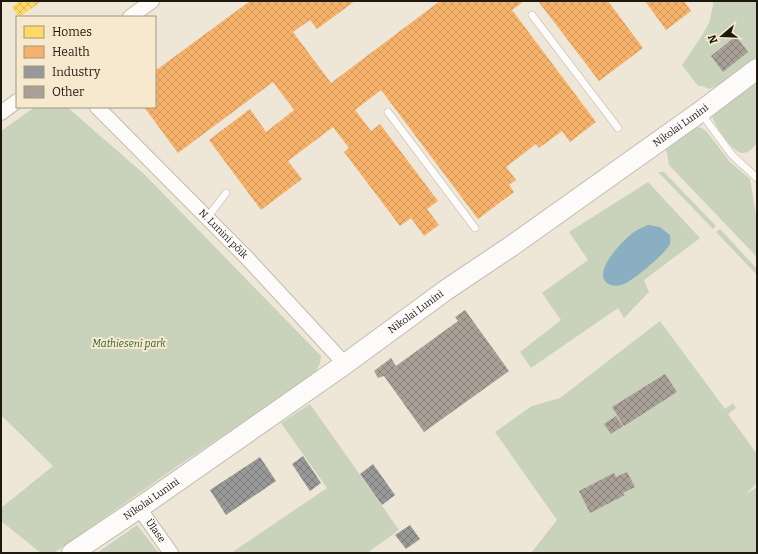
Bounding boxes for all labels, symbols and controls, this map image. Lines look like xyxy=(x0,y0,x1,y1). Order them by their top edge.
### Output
legend xyxy=(16,16,156,108)
north arrow xyxy=(702,16,742,56)
text: Homes xyxy=(52,25,92,39)
text: N xyxy=(705,32,721,45)
text: Health xyxy=(52,45,90,59)
text: Industry xyxy=(52,65,101,79)
text: Other xyxy=(52,85,85,99)
street label: Nikolai Lunini xyxy=(651,102,711,149)
street label: N. Lunini põik xyxy=(196,207,250,261)
street label: Nikolai Lunini xyxy=(386,288,446,336)
park label: Mathieseni park xyxy=(92,338,166,350)
street label: Nikolai Lunini xyxy=(121,476,182,523)
street label: Ülase xyxy=(143,516,168,545)

